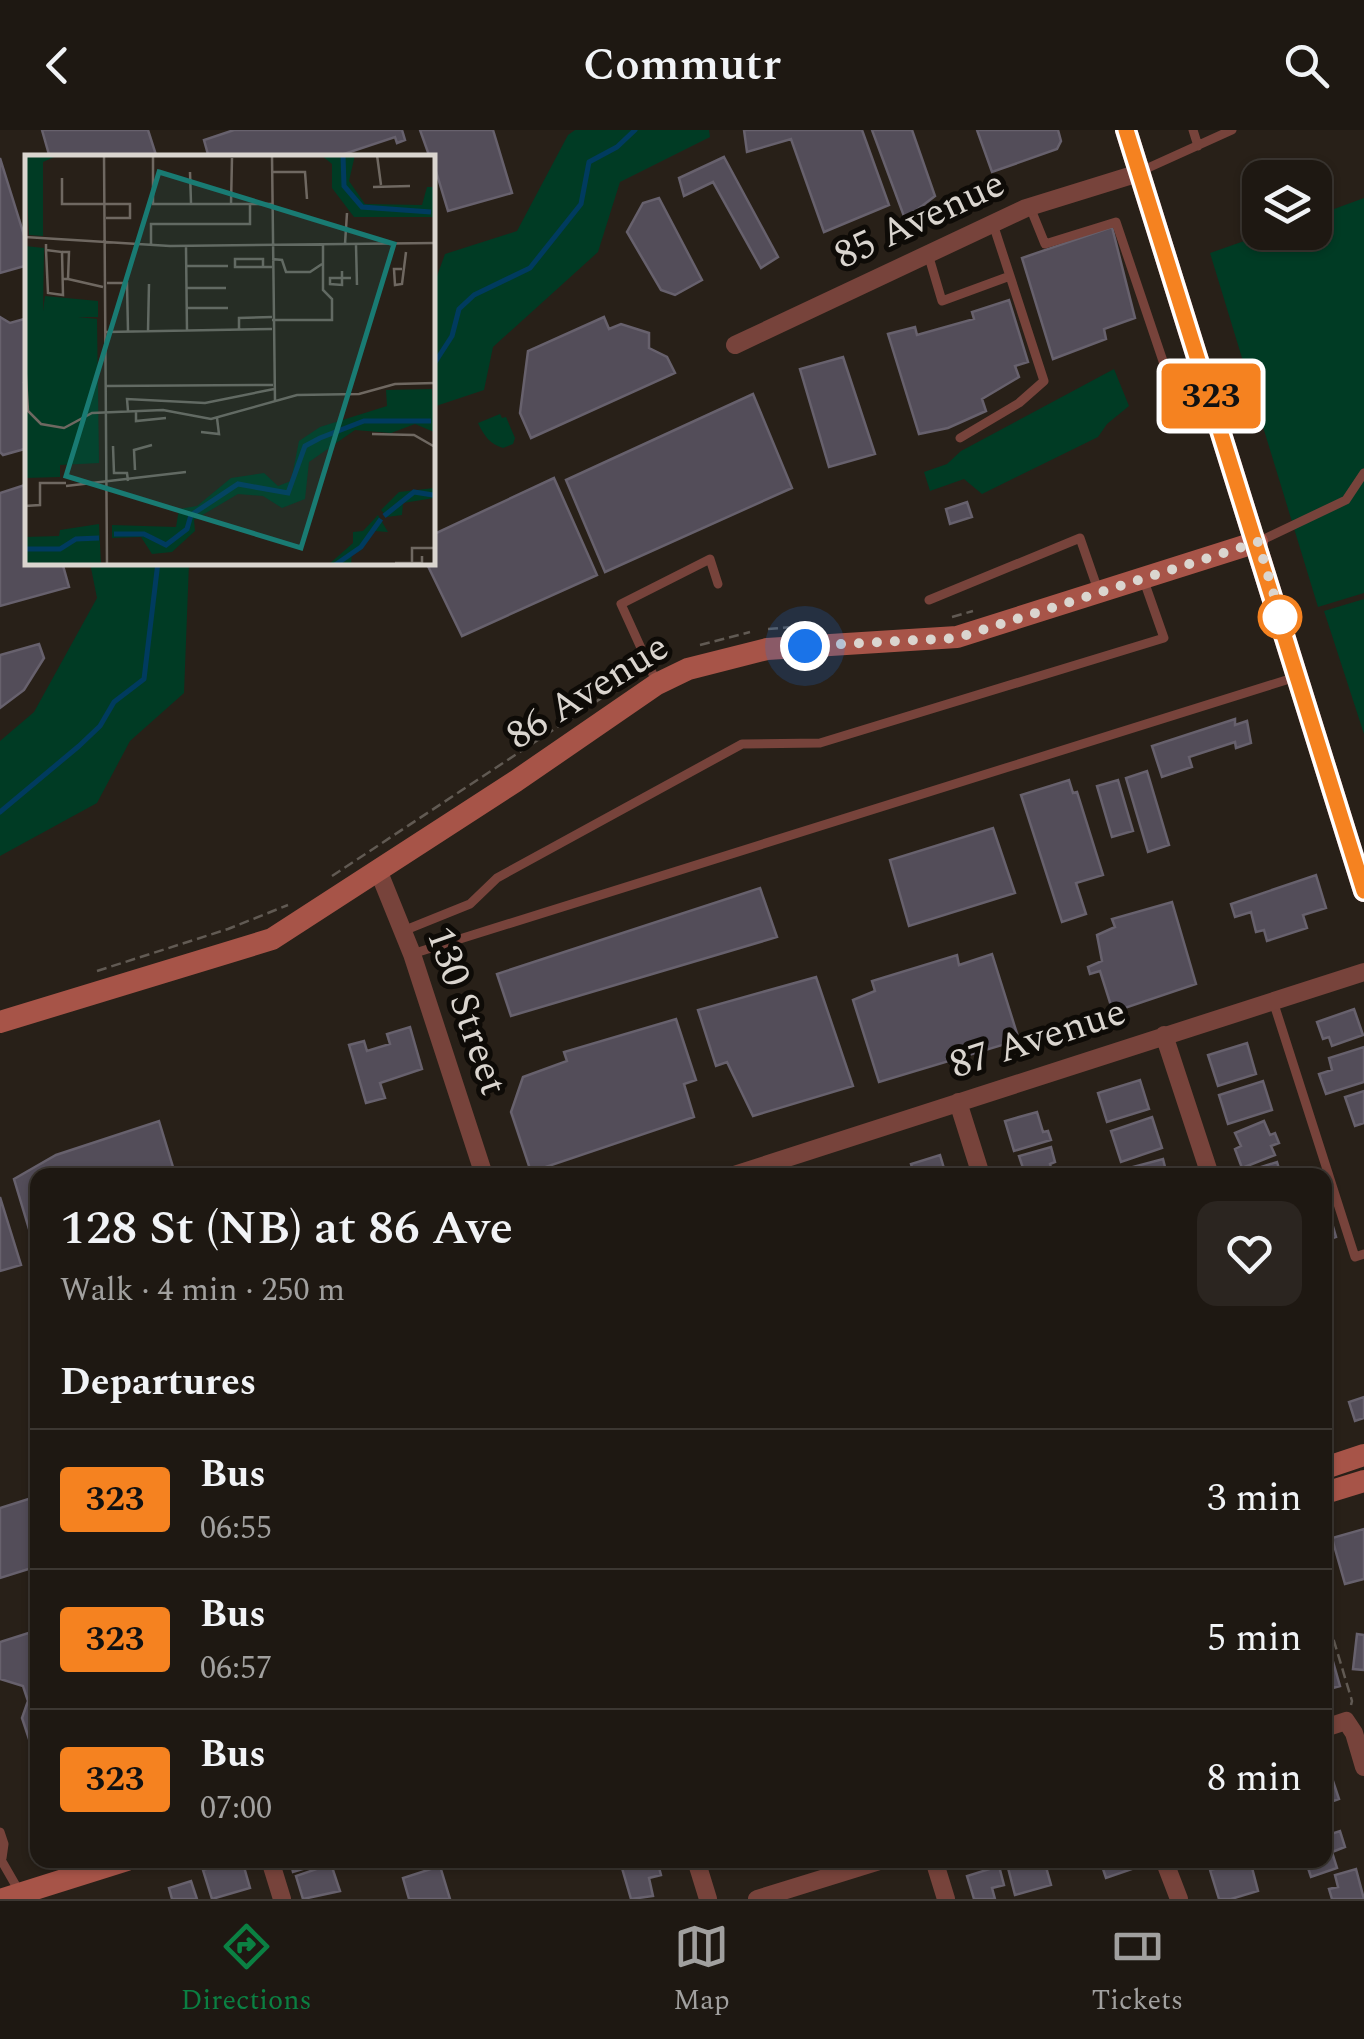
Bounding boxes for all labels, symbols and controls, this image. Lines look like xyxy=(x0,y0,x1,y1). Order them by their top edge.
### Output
text: Commutr xyxy=(583,31,781,100)
icon: back xyxy=(30,38,85,93)
icon: search xyxy=(1279,38,1334,93)
street label: 85 Avenue xyxy=(825,154,1015,286)
inset map xyxy=(25,155,435,565)
map controls xyxy=(1242,160,1332,250)
button: layers xyxy=(1242,160,1332,250)
line badge: 323 xyxy=(1154,364,1268,428)
text: 323 xyxy=(1182,370,1240,423)
unlabelled marker xyxy=(1259,596,1301,638)
street label: 86 Avenue xyxy=(495,618,681,766)
your location xyxy=(780,621,830,671)
street label: 130 Street xyxy=(409,918,523,1104)
street label: 87 Avenue xyxy=(942,982,1134,1096)
text: 128 St (NB) at 86 Ave xyxy=(60,1192,513,1265)
button: heart xyxy=(1197,1201,1302,1306)
text: Walk · 4 min · 250 m xyxy=(60,1266,345,1315)
text: Departures xyxy=(60,1354,256,1412)
text: Bus xyxy=(200,1446,266,1504)
text: 3 min xyxy=(1207,1470,1302,1528)
text: 323 xyxy=(86,1473,144,1526)
text: 06:55 xyxy=(200,1504,272,1553)
text: Bus xyxy=(200,1586,266,1644)
text: 5 min xyxy=(1207,1610,1302,1668)
text: 323 xyxy=(86,1613,144,1666)
text: 06:57 xyxy=(200,1644,272,1693)
text: Bus xyxy=(200,1726,266,1784)
text: 8 min xyxy=(1207,1750,1302,1808)
text: 323 xyxy=(86,1753,144,1806)
text: 07:00 xyxy=(200,1784,272,1833)
tab: Directions xyxy=(181,1919,312,2022)
tab: Map xyxy=(673,1919,730,2022)
tab: Tickets xyxy=(1091,1919,1183,2022)

